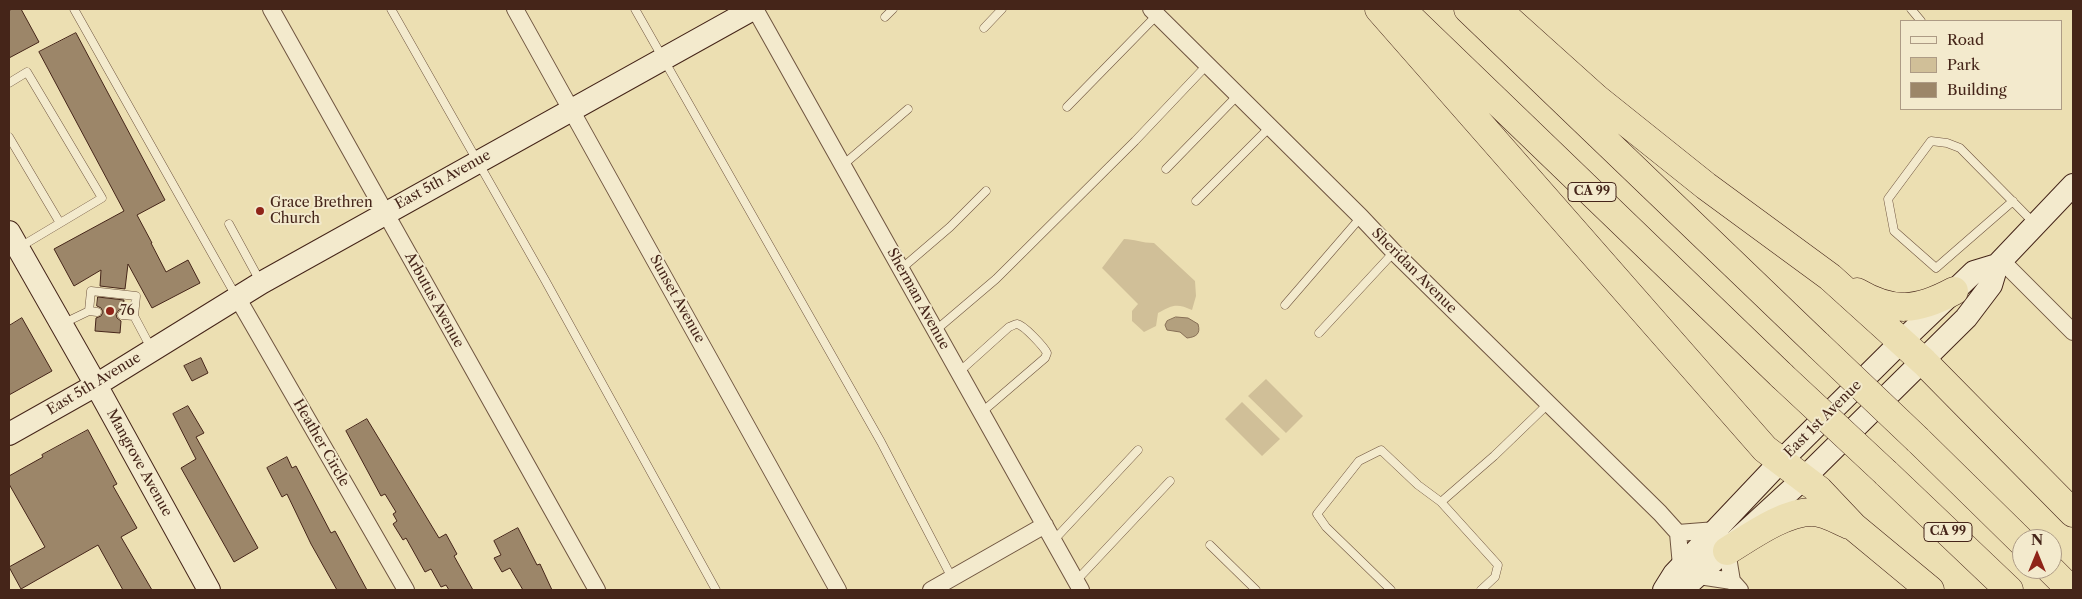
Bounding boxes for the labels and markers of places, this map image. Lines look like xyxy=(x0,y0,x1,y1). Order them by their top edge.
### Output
place label: Grace Brethren Church xyxy=(270,195,373,228)
marker: Grace Brethren Church xyxy=(254,205,266,217)
place label: 76 xyxy=(120,303,135,319)
marker: 76 xyxy=(104,305,116,317)

